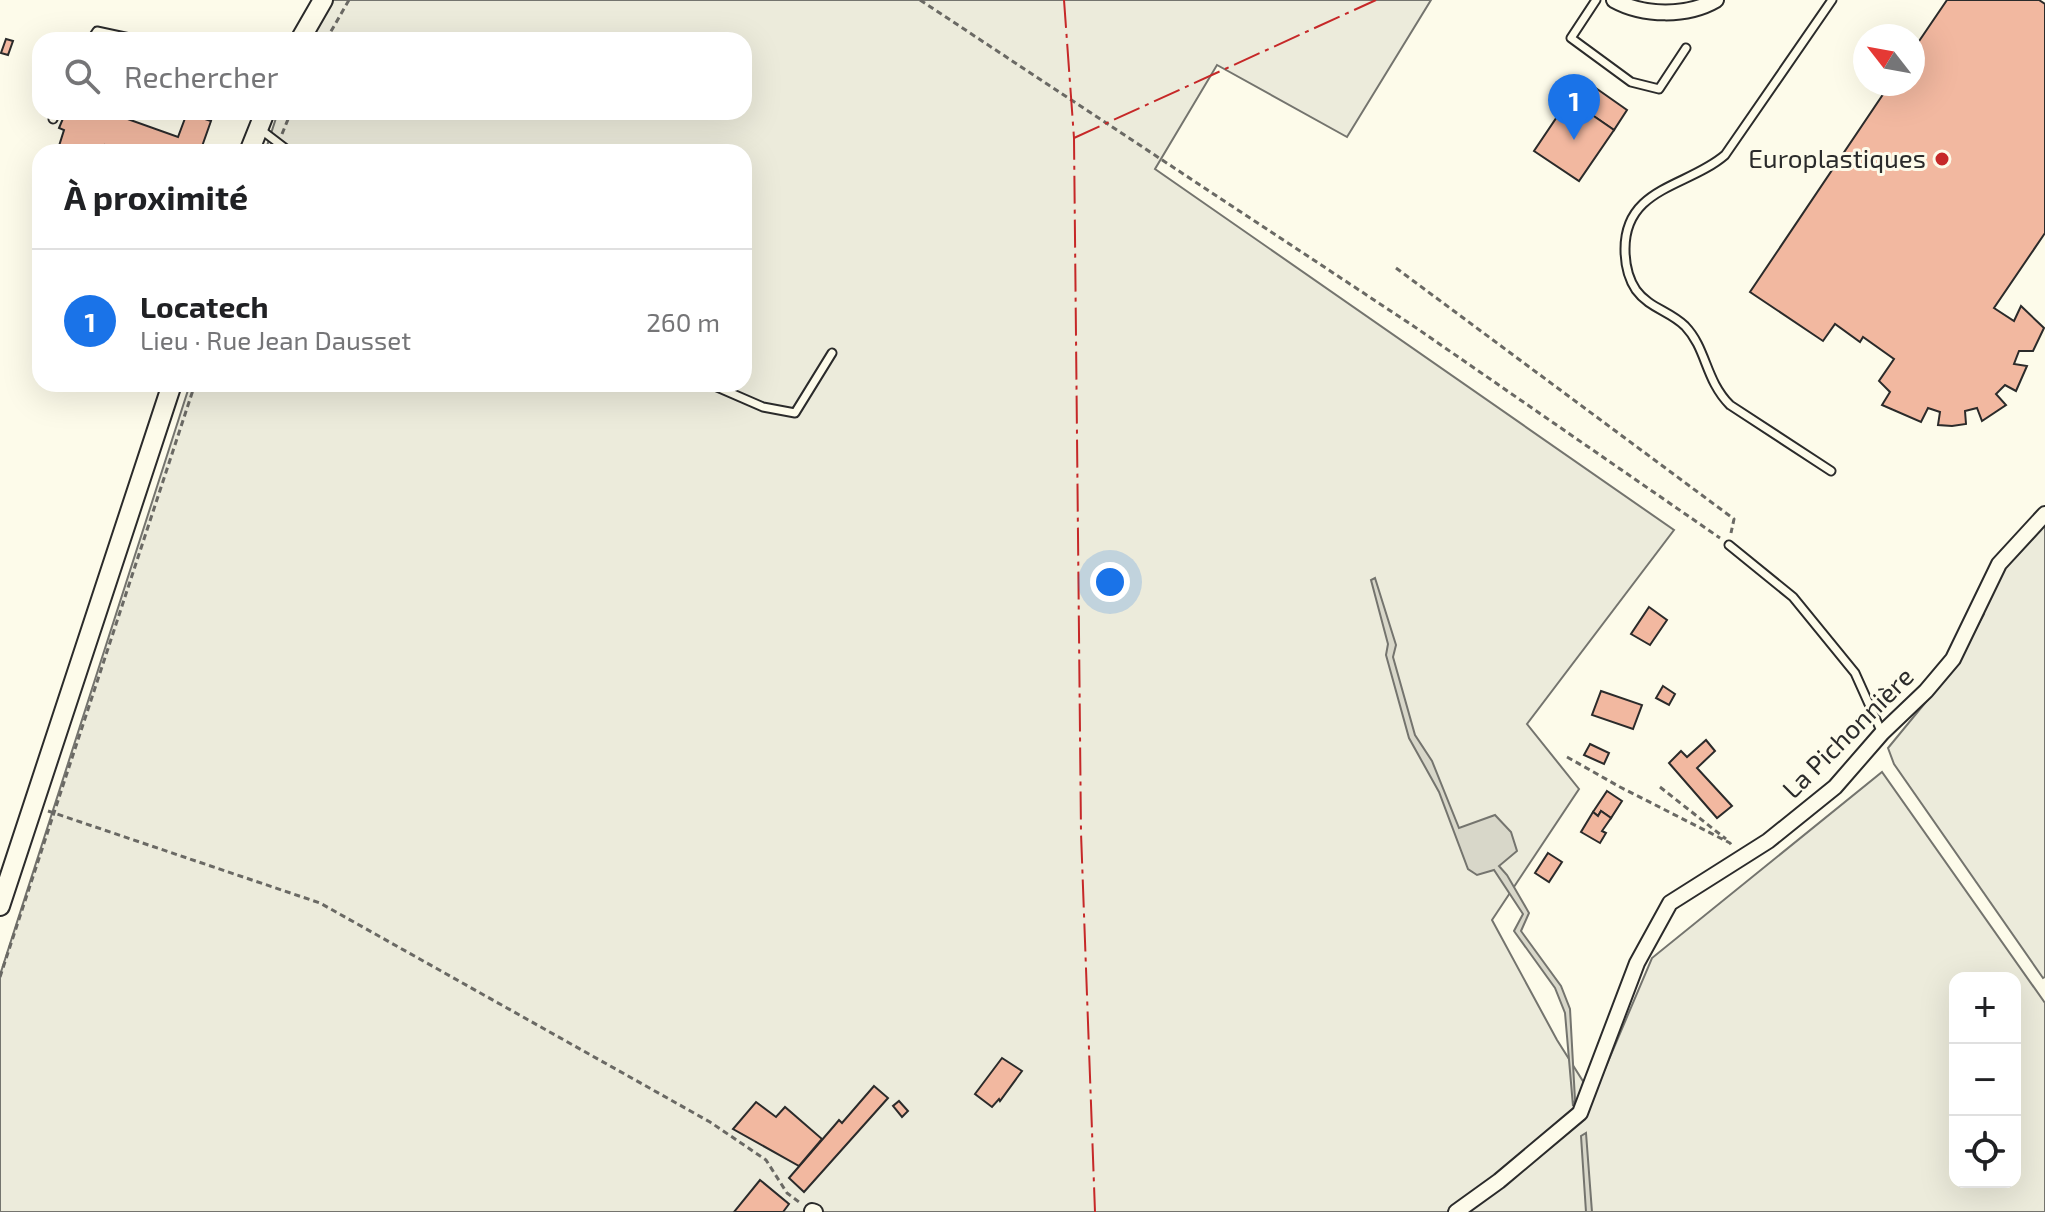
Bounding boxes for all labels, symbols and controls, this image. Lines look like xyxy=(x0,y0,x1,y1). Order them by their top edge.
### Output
north arrow xyxy=(1853,24,1925,96)
search box xyxy=(32,32,752,120)
icon: search xyxy=(60,54,104,98)
text: Rechercher xyxy=(124,58,279,94)
pin: 1 xyxy=(1548,74,1600,140)
place label: Europlastiques xyxy=(1748,142,1926,173)
marker: Europlastiques xyxy=(1933,150,1951,168)
text: À proximité xyxy=(64,176,248,217)
text: Locatech xyxy=(140,288,269,324)
text: 1 xyxy=(84,306,96,337)
text: 260 m xyxy=(646,306,720,337)
text: Lieu · Rue Jean Dausset xyxy=(140,324,411,355)
your location xyxy=(1090,562,1130,602)
street label: La Pichonnière xyxy=(1775,660,1919,804)
map controls xyxy=(1949,972,2021,1188)
button: + xyxy=(1949,972,2021,1044)
button: − xyxy=(1949,1044,2021,1116)
button: locate xyxy=(1949,1116,2021,1188)

